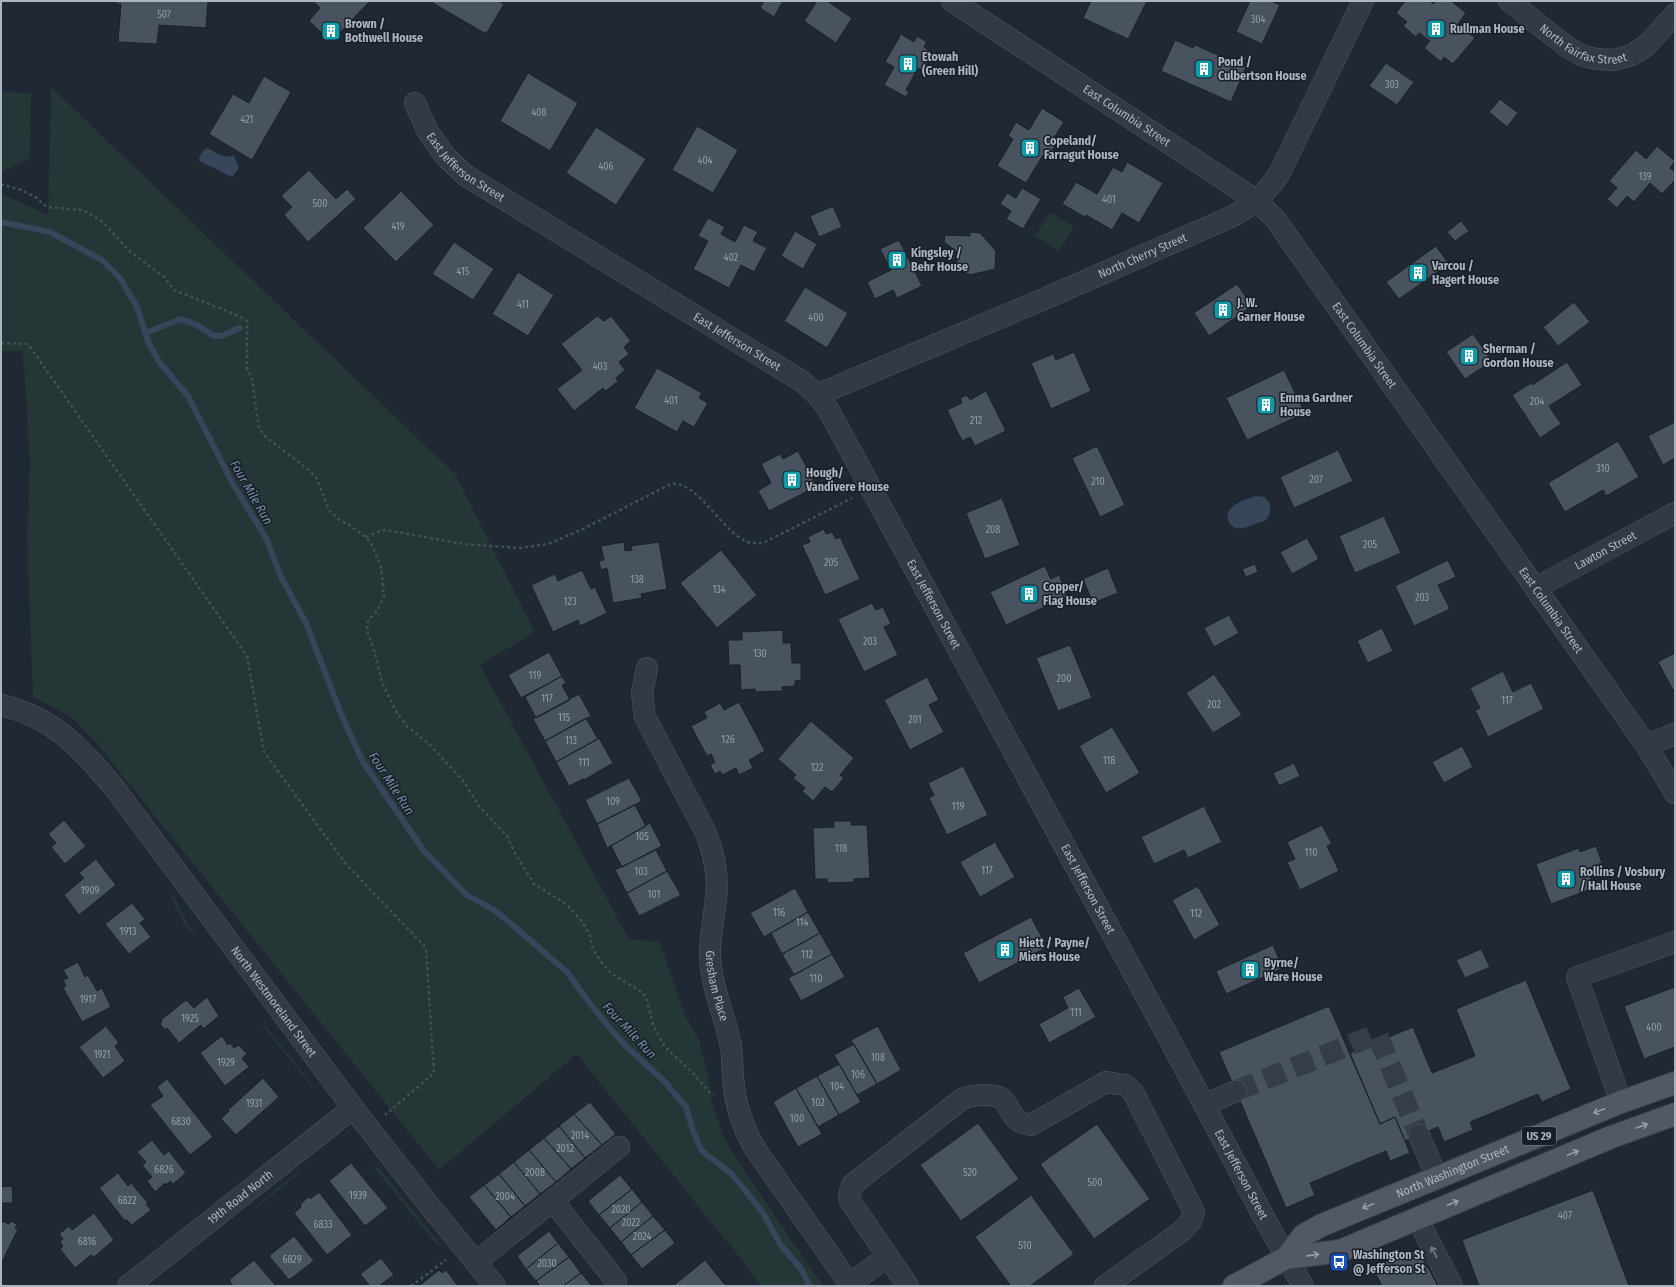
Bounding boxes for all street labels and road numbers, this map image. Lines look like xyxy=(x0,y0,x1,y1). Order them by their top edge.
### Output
street label: North Fairfax Street xyxy=(1537,21,1628,67)
street label: East Columbia Street xyxy=(1080,82,1173,149)
street label: East Jefferson Street xyxy=(424,130,507,205)
street label: North Cherry Street xyxy=(1096,230,1189,281)
street label: East Columbia Street xyxy=(1329,300,1399,391)
street label: East Jefferson Street xyxy=(691,310,783,374)
street label: Lawton Street xyxy=(1572,528,1639,573)
street label: East Jefferson Street xyxy=(904,557,964,651)
street label: East Columbia Street xyxy=(1516,565,1586,656)
street label: East Jefferson Street xyxy=(1058,842,1118,936)
street label: North Westmoreland Street xyxy=(228,944,319,1060)
street label: Gresham Place xyxy=(703,950,731,1023)
street label: East Jefferson Street xyxy=(1212,1127,1271,1222)
road number: US 29 xyxy=(1522,1127,1556,1145)
street label: North Washington Street xyxy=(1394,1142,1511,1201)
street label: 19th Road North xyxy=(205,1167,276,1227)

